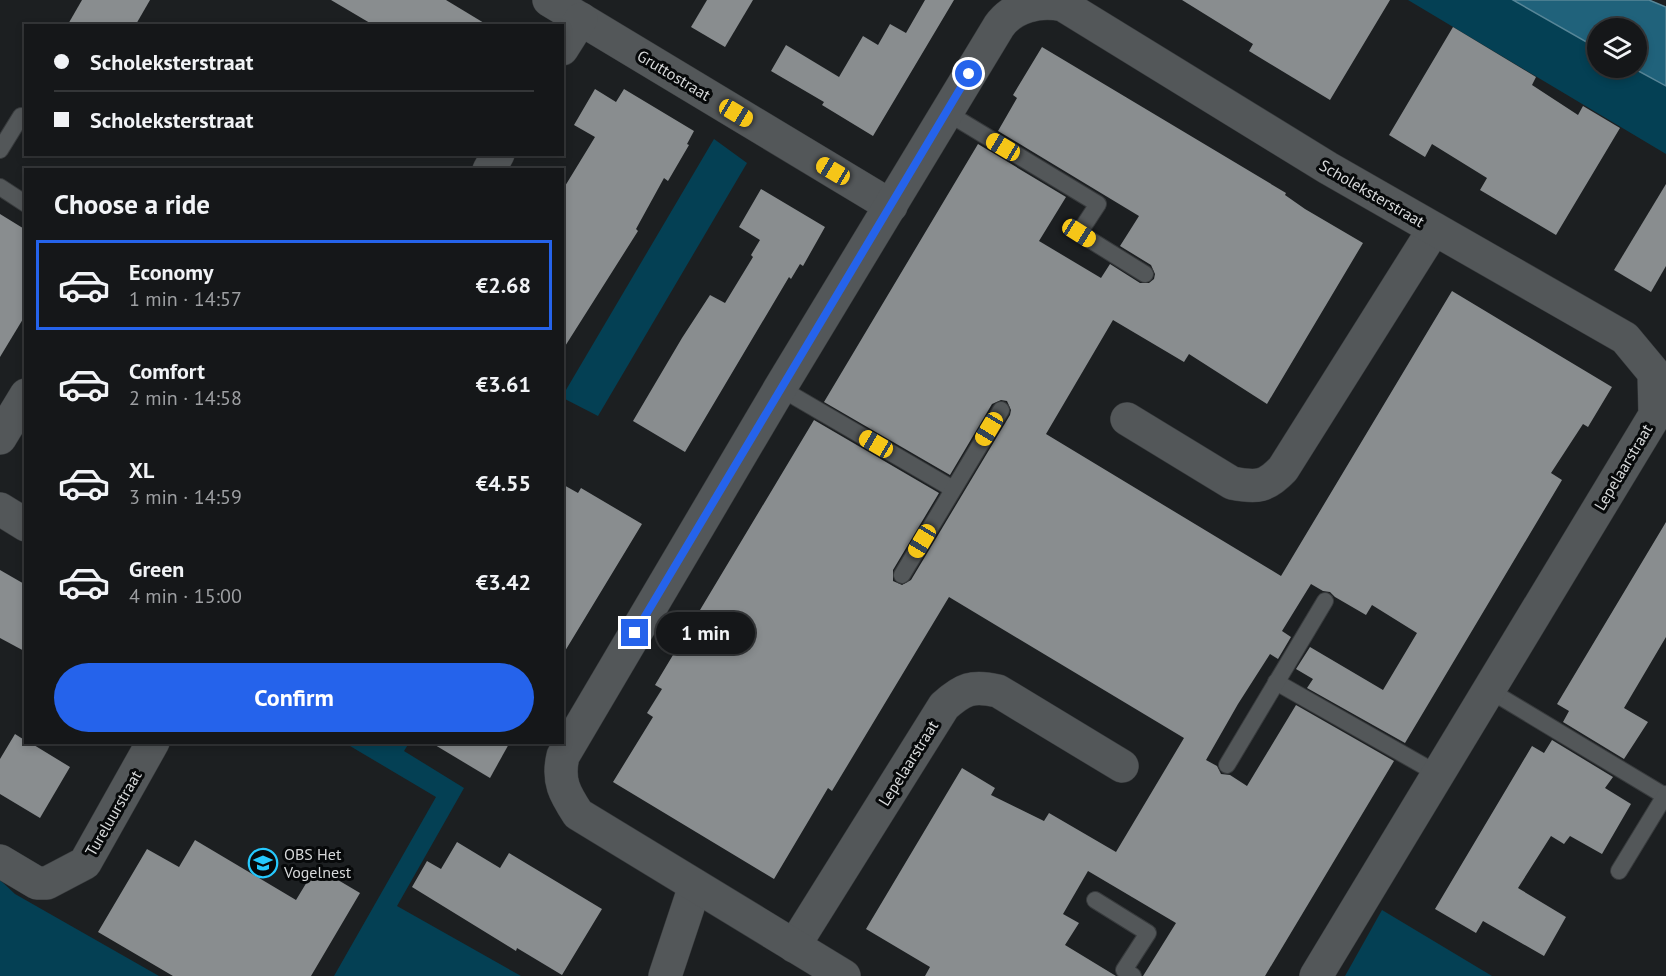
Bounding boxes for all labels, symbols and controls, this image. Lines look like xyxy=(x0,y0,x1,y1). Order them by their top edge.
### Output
map controls xyxy=(1587,18,1647,78)
button: layers xyxy=(1587,18,1647,78)
street label: Gruttostraat xyxy=(634,45,715,105)
text: Scholeksterstraat xyxy=(90,48,253,76)
route start xyxy=(955,60,982,87)
car xyxy=(716,96,756,130)
text: Scholeksterstraat xyxy=(90,106,253,134)
car xyxy=(983,130,1023,164)
car xyxy=(813,154,853,188)
street label: Scholeksterstraat xyxy=(1316,155,1429,231)
text: Choose a ride xyxy=(54,187,210,221)
car xyxy=(1059,216,1099,250)
icon: car xyxy=(57,258,111,312)
text: Economy xyxy=(129,258,213,286)
text: €2.68 xyxy=(476,271,531,299)
text: 1 min · 14:57 xyxy=(129,286,242,312)
icon: car xyxy=(57,357,111,411)
text: Comfort xyxy=(129,357,205,385)
text: €3.61 xyxy=(476,370,531,398)
text: 2 min · 14:58 xyxy=(129,385,242,411)
car xyxy=(972,409,1006,449)
street label: Lepelaarstraat xyxy=(1589,420,1657,514)
car xyxy=(856,427,896,461)
icon: car xyxy=(57,456,111,510)
text: XL xyxy=(129,456,154,484)
text: €4.55 xyxy=(476,469,531,497)
text: 3 min · 14:59 xyxy=(129,484,242,510)
car xyxy=(905,521,939,561)
icon: car xyxy=(57,555,111,609)
text: Green xyxy=(129,555,184,583)
text: €3.42 xyxy=(476,568,531,596)
text: 4 min · 15:00 xyxy=(129,583,242,609)
callout: 1 min xyxy=(656,612,755,654)
route end xyxy=(621,619,648,646)
text: 1 min xyxy=(681,620,730,646)
button: Confirm xyxy=(54,663,534,732)
street label: Lepelaarstraat xyxy=(874,716,943,809)
street label: Tureluurstraat xyxy=(80,766,146,859)
place label: OBS Het Vogelnest xyxy=(283,844,352,882)
school or university icon: OBS Het Vogelnest xyxy=(247,847,279,879)

